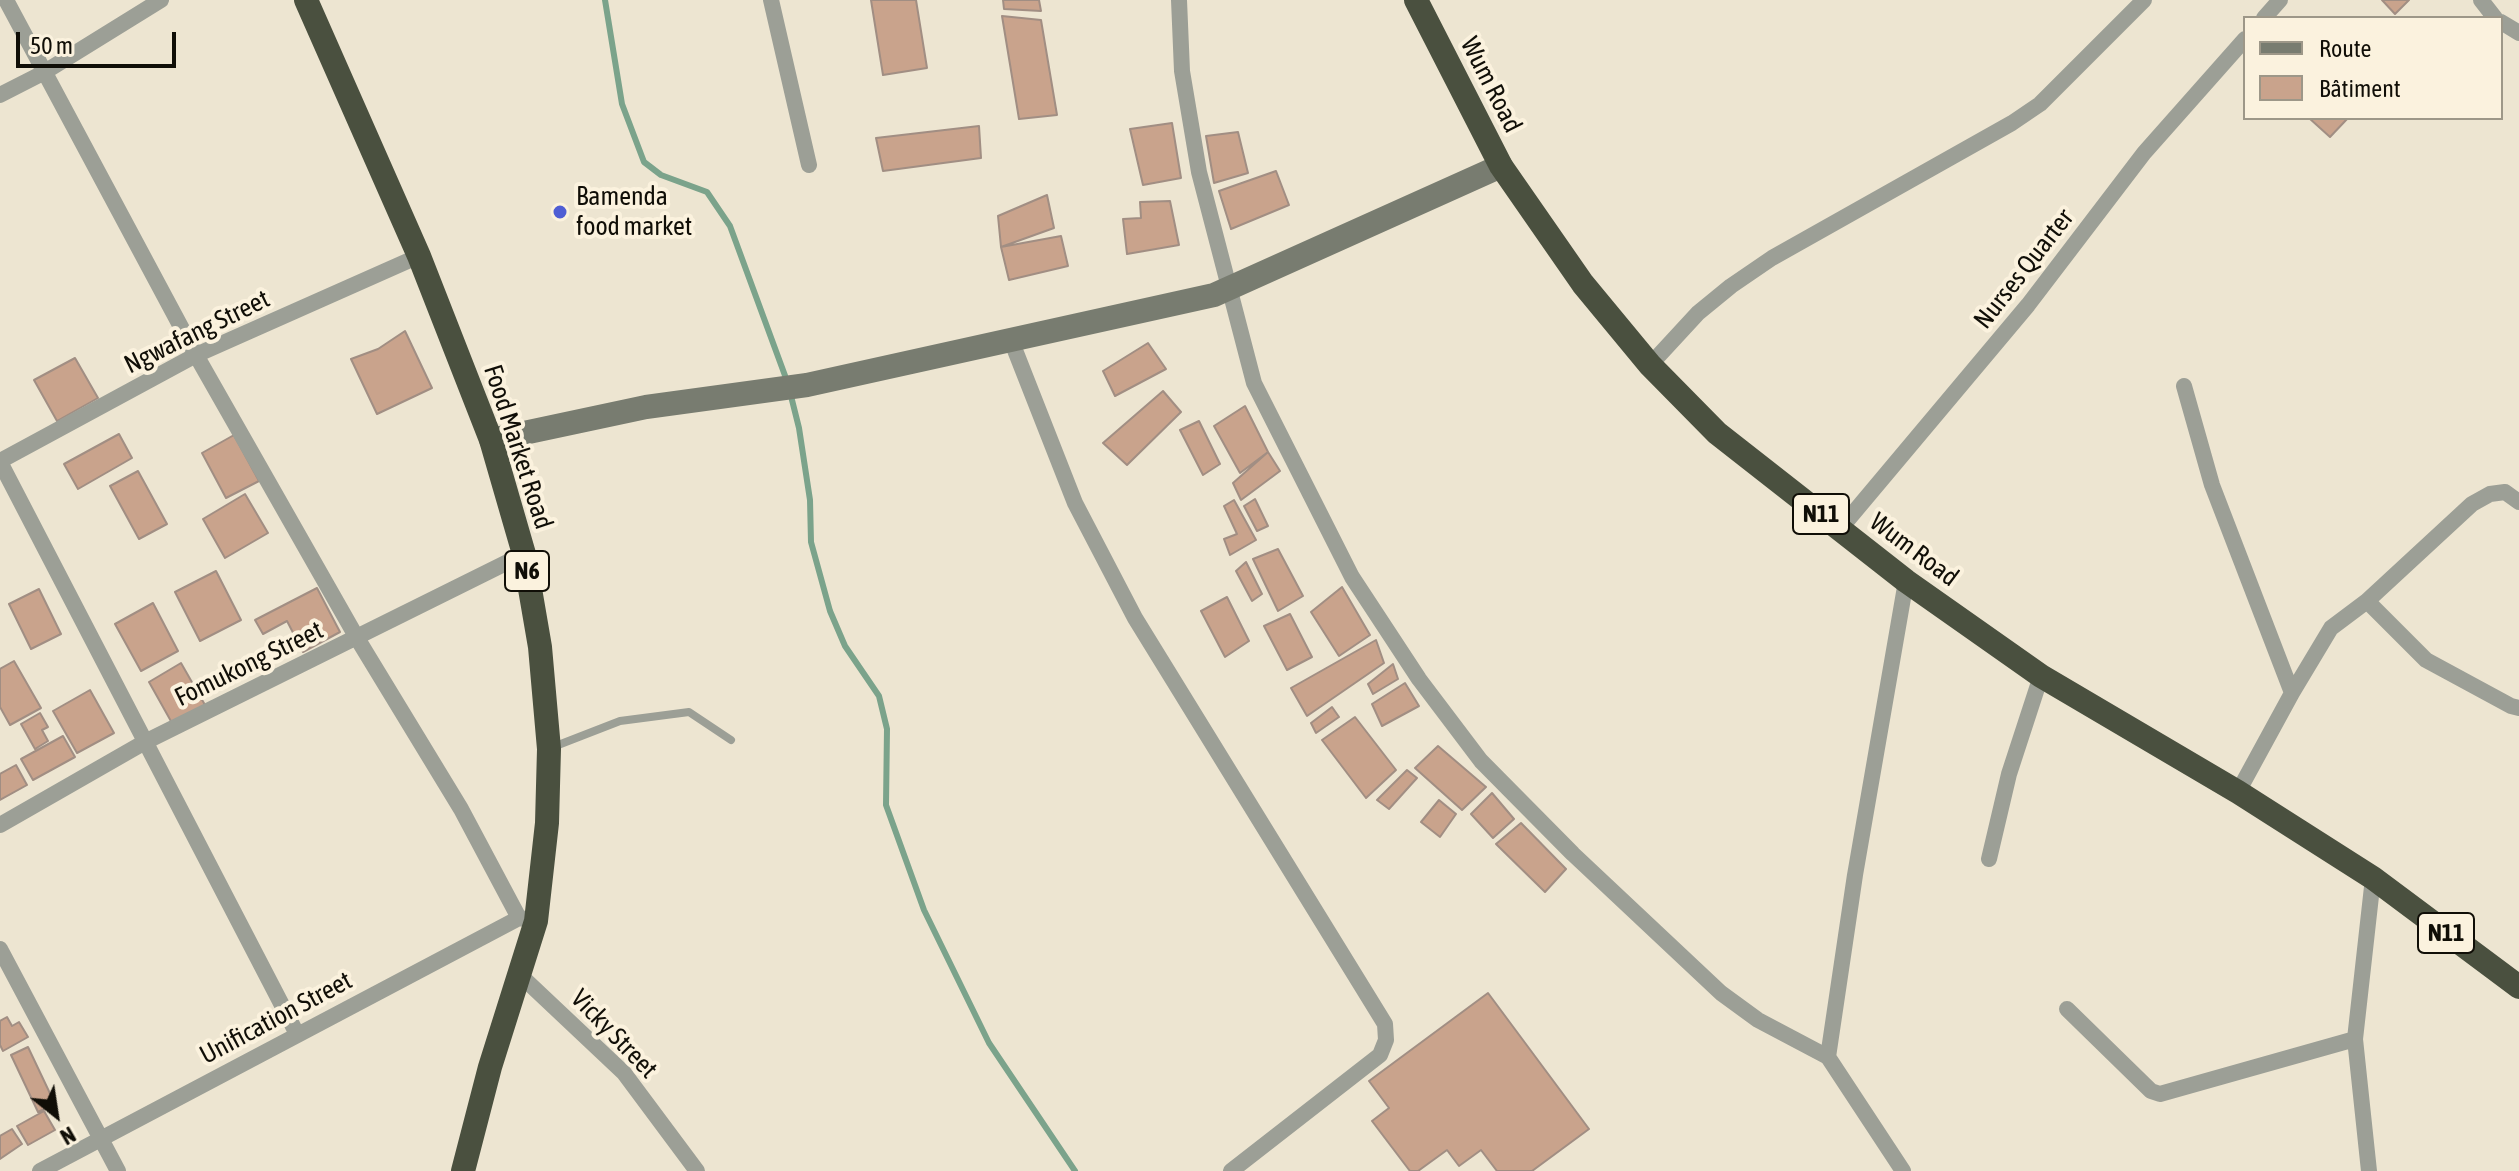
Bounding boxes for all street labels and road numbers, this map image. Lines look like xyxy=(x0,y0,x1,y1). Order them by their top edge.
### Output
street label: Wum Road xyxy=(1454,32,1528,138)
street label: Nurses Quarter xyxy=(1968,203,2080,335)
street label: Ngwafang Street xyxy=(119,283,275,381)
street label: Food Market Road xyxy=(477,361,559,533)
road number: N11 xyxy=(1793,494,1849,534)
street label: Wum Road xyxy=(1864,507,1964,593)
road number: N6 xyxy=(505,551,549,591)
street label: Fomukong Street xyxy=(170,615,328,713)
road number: N11 xyxy=(2418,913,2474,953)
street label: Unification Street xyxy=(195,965,357,1071)
street label: Vicky Street xyxy=(564,983,664,1085)

